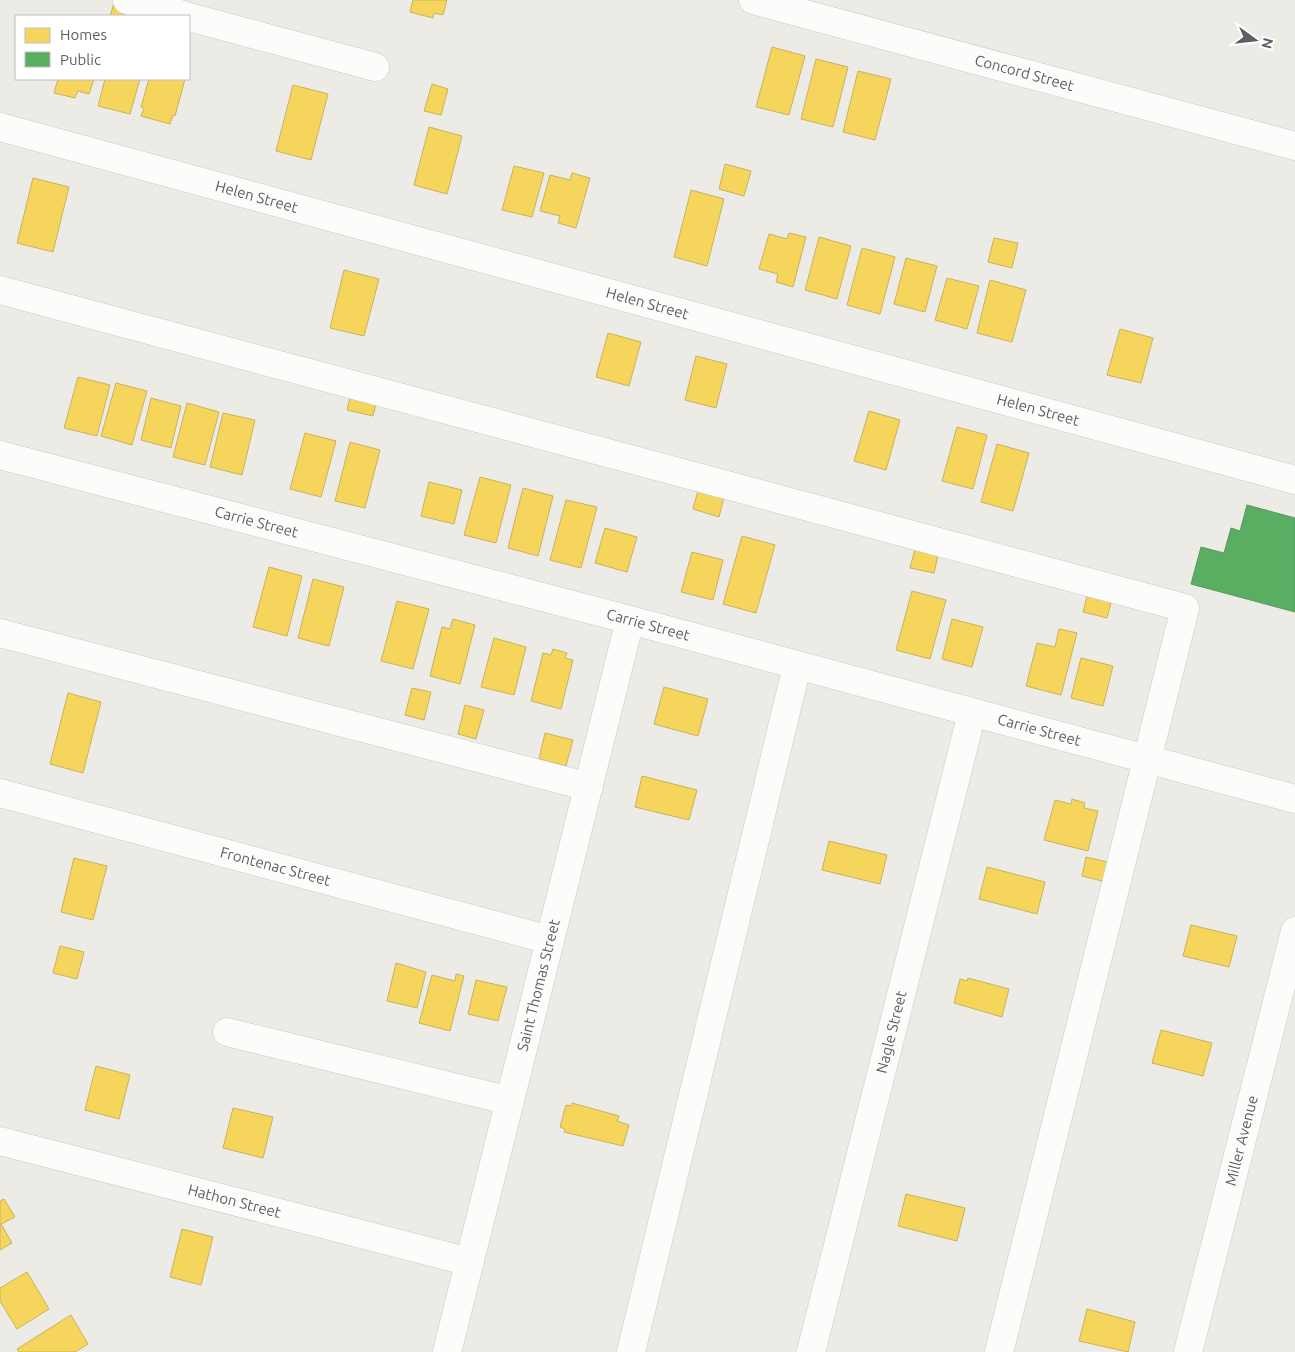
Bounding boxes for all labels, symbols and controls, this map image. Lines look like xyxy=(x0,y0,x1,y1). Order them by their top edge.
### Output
legend xyxy=(15,15,190,80)
north arrow xyxy=(1230,15,1280,65)
text: Homes xyxy=(60,26,107,43)
text: N xyxy=(1258,36,1277,50)
text: Public xyxy=(60,51,101,68)
street label: Concord Street xyxy=(973,51,1076,94)
street label: Helen Street xyxy=(214,177,300,216)
street label: Helen Street xyxy=(604,284,691,322)
street label: Helen Street xyxy=(995,390,1082,429)
street label: Carrie Street xyxy=(213,503,300,541)
street label: Carrie Street xyxy=(605,605,692,644)
street label: Carrie Street xyxy=(996,710,1083,749)
street label: Frontenac Street xyxy=(218,843,333,889)
street label: Saint Thomas Street xyxy=(514,917,563,1053)
street label: Nagle Street xyxy=(873,989,910,1075)
street label: Miller Avenue xyxy=(1222,1094,1261,1188)
street label: Hathon Street xyxy=(186,1181,283,1221)

